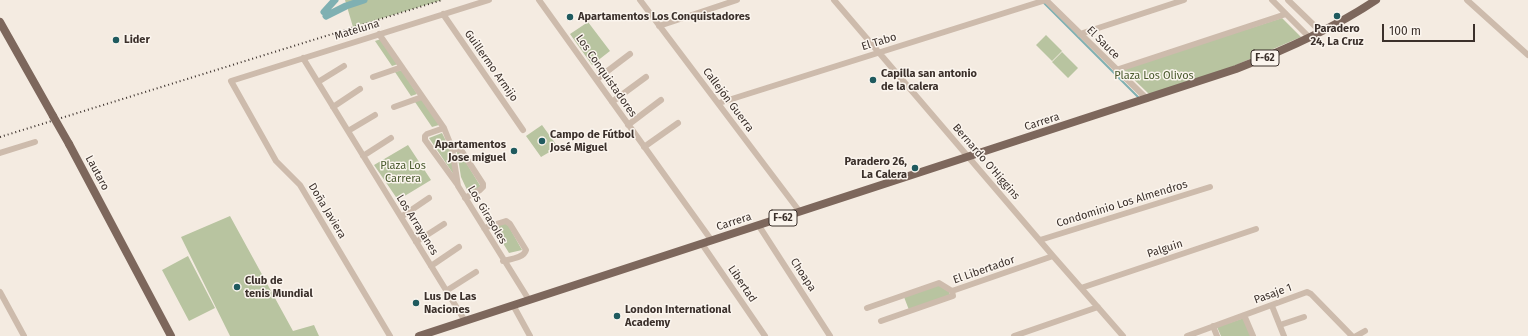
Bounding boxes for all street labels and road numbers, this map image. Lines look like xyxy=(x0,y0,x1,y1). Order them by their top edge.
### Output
street label: Mateluna xyxy=(333,17,381,43)
street label: El Sauce xyxy=(1084,24,1122,62)
street label: Guillermo Armijo xyxy=(461,28,521,104)
street label: El Tabo xyxy=(860,30,898,54)
street label: Los Conquistadores xyxy=(573,32,639,120)
road number: F-62 xyxy=(1251,50,1279,66)
street label: Callejón Guerra xyxy=(700,65,756,135)
street label: Carrera xyxy=(1023,110,1061,134)
street label: Bernardo O'Higgins xyxy=(950,121,1022,203)
street label: Lautaro xyxy=(82,153,112,193)
street label: Condominio Los Almendros xyxy=(1055,178,1189,230)
street label: Doña Javiera xyxy=(305,181,349,241)
street label: Los Girasoles xyxy=(465,184,509,246)
street label: Los Arrayanes xyxy=(393,192,441,258)
street label: Carrera xyxy=(715,210,753,234)
road number: F-62 xyxy=(769,210,797,226)
street label: Palguin xyxy=(1146,237,1184,261)
street label: El Libertador xyxy=(951,253,1017,287)
street label: Choapa xyxy=(787,256,819,294)
street label: Libertad xyxy=(725,263,759,305)
street label: Pasaje 1 xyxy=(1252,281,1294,307)

